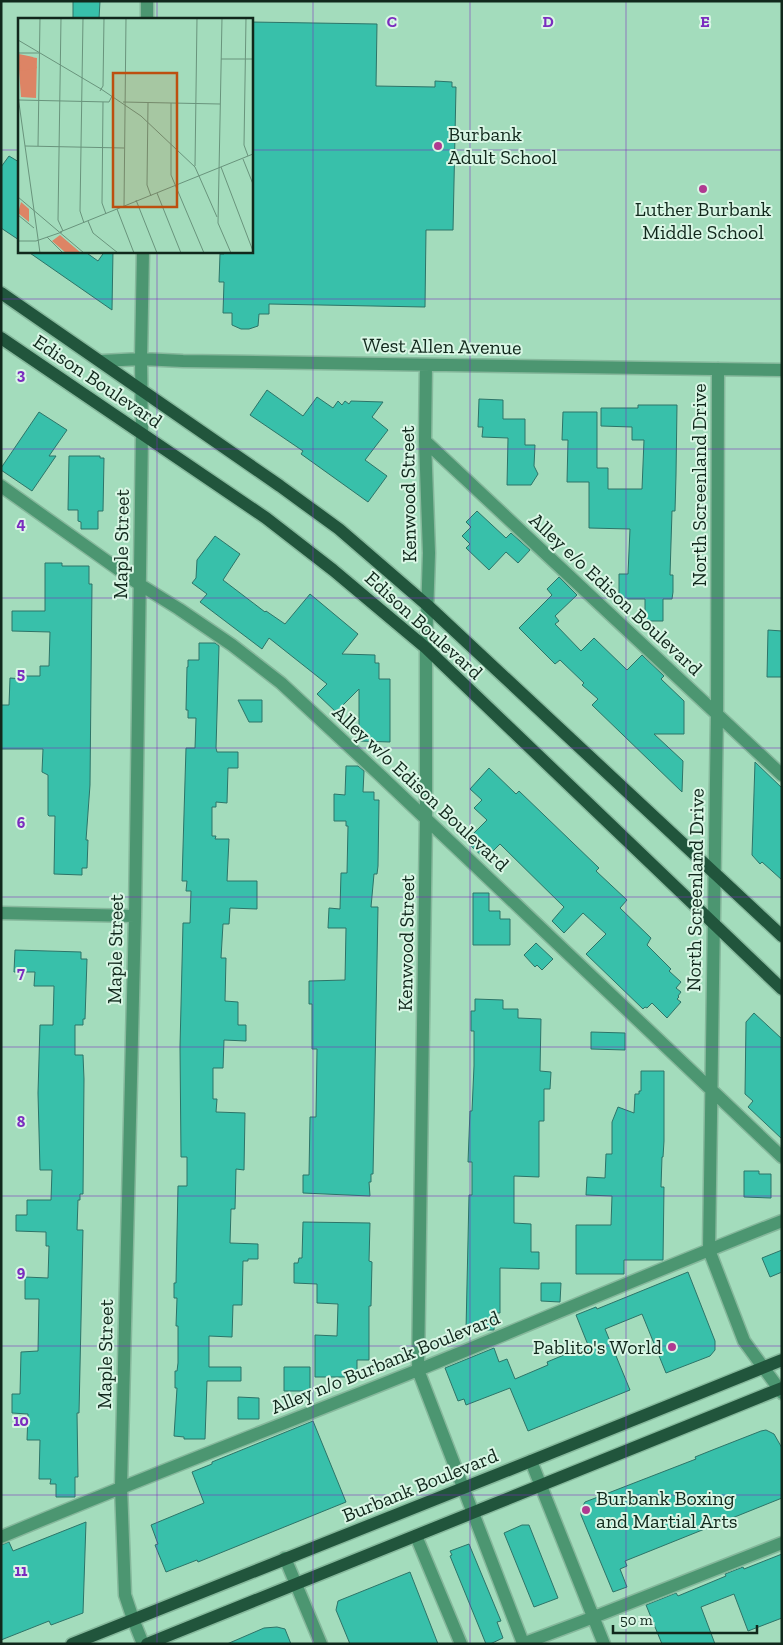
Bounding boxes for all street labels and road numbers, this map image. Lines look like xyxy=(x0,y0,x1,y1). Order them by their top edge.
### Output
street label: Edison Boulevard xyxy=(29,329,167,433)
street label: West Allen Avenue xyxy=(362,333,522,359)
street label: North Screenland Drive xyxy=(687,383,711,587)
street label: Kenwood Street xyxy=(395,425,421,563)
street label: Maple Street xyxy=(108,488,134,599)
street label: Alley e/o Edison Boulevard xyxy=(525,508,707,680)
street label: Edison Boulevard xyxy=(360,566,488,684)
street label: Alley w/o Edison Boulevard xyxy=(328,700,514,876)
street label: North Screenland Drive xyxy=(681,788,709,992)
street label: Kenwood Street xyxy=(393,874,419,1012)
street label: Maple Street xyxy=(102,893,128,1004)
street label: Maple Street xyxy=(92,1298,118,1409)
street label: Alley n/o Burbank Boulevard xyxy=(267,1305,503,1419)
street label: Burbank Boulevard xyxy=(339,1443,501,1527)

